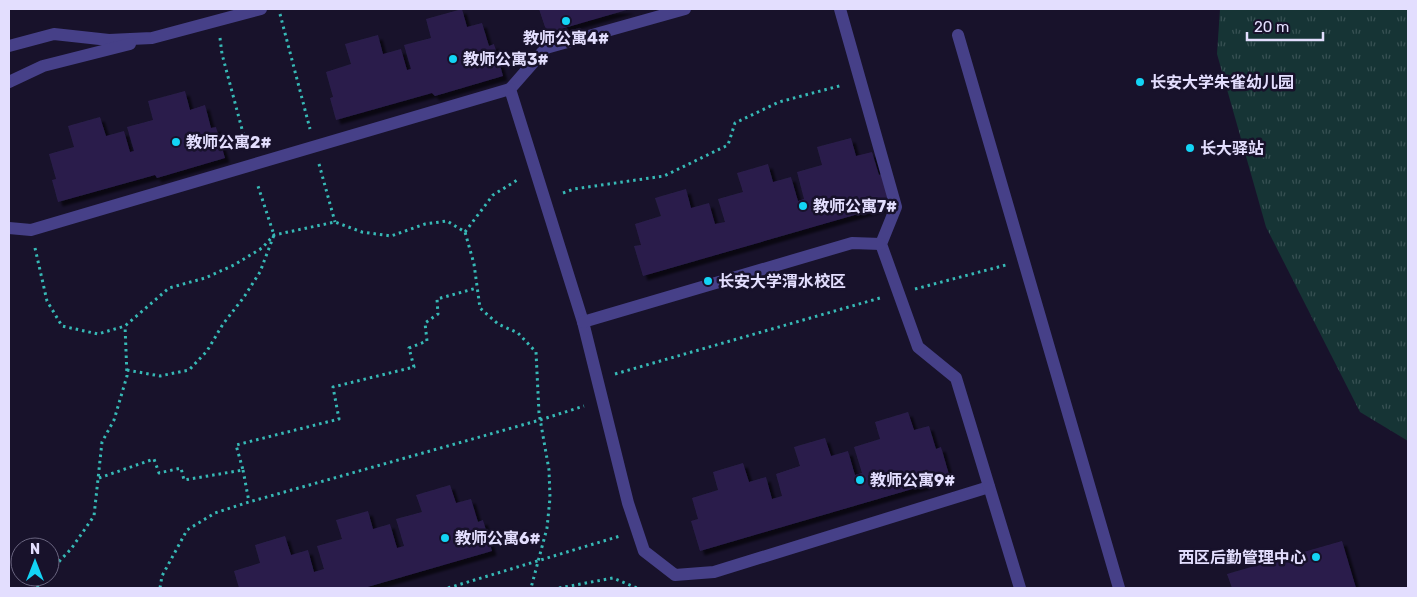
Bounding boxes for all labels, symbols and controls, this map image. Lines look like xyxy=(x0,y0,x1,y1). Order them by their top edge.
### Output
scale bar xyxy=(1247,10,1323,42)
marker: 教师公寓4# xyxy=(560,15,572,27)
text: 20 m xyxy=(1254,18,1289,36)
place label: 教师公寓4# xyxy=(523,29,609,48)
place label: 教师公寓3# xyxy=(463,50,549,69)
marker: 教师公寓3# xyxy=(447,53,459,65)
place label: 长安大学朱雀幼儿园 xyxy=(1150,73,1294,92)
marker: 长安大学朱雀幼儿园 xyxy=(1134,76,1146,88)
place label: 教师公寓2# xyxy=(186,133,271,152)
marker: 教师公寓2# xyxy=(170,136,182,148)
place label: 长大驿站 xyxy=(1200,139,1264,158)
marker: 长大驿站 xyxy=(1184,142,1196,154)
place label: 教师公寓7# xyxy=(813,197,897,216)
marker: 教师公寓7# xyxy=(797,200,809,212)
place label: 长安大学渭水校区 xyxy=(718,272,846,291)
marker: 长安大学渭水校区 xyxy=(702,275,714,287)
place label: 教师公寓9# xyxy=(870,471,955,490)
marker: 教师公寓9# xyxy=(854,474,866,486)
place label: 教师公寓6# xyxy=(455,529,540,548)
marker: 教师公寓6# xyxy=(439,532,451,544)
north arrow xyxy=(10,537,60,587)
text: N xyxy=(30,541,40,558)
place label: 西区后勤管理中心 xyxy=(1178,548,1306,567)
marker: 西区后勤管理中心 xyxy=(1310,551,1322,563)

